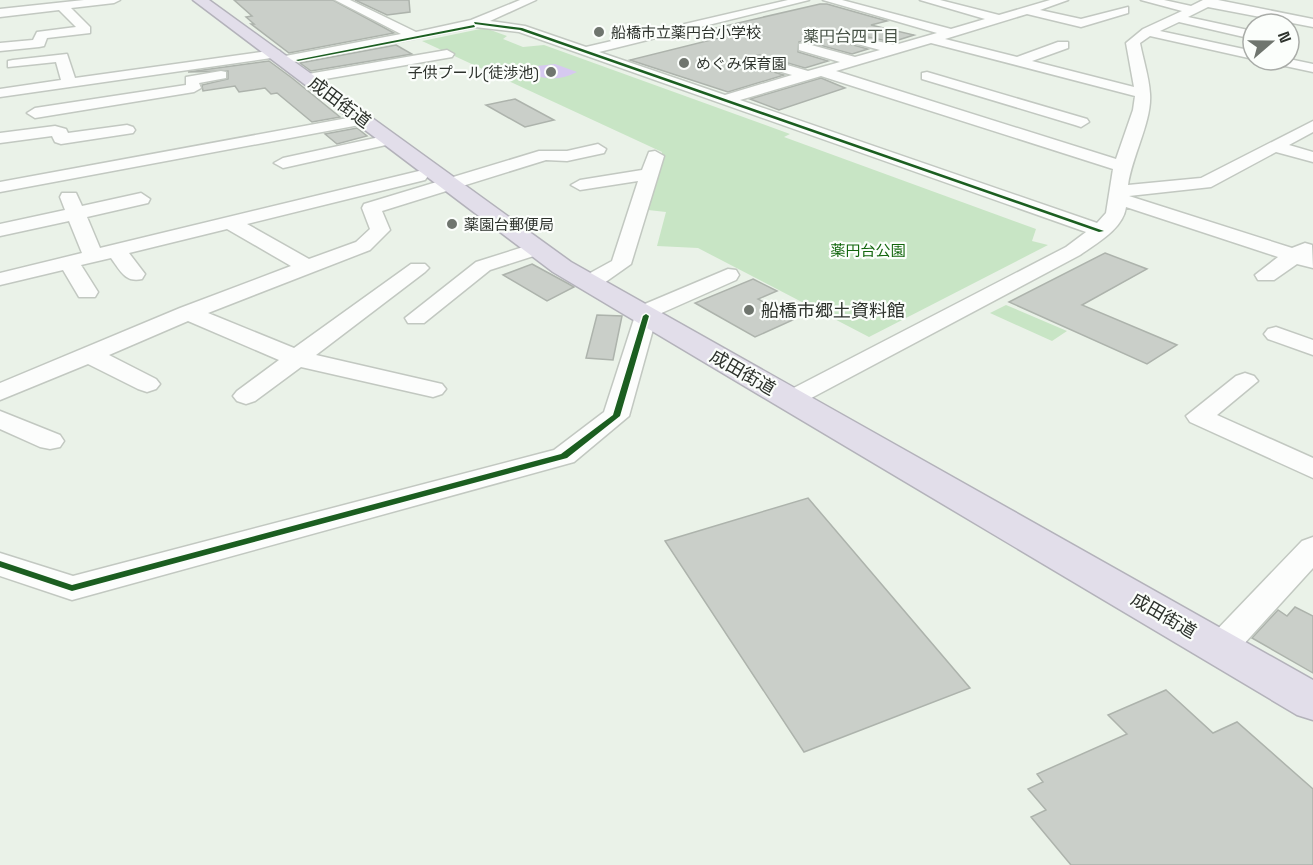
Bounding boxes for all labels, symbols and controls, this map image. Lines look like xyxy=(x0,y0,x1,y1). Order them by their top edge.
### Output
north arrow xyxy=(1241,12,1301,72)
place label: 船橋市立薬円台小学校 xyxy=(611,23,761,42)
marker: 船橋市立薬円台小学校 xyxy=(592,25,606,39)
district label: 薬円台四丁目 xyxy=(803,26,899,47)
text: N xyxy=(1273,28,1296,46)
place label: めぐみ保育園 xyxy=(696,54,786,73)
marker: めぐみ保育園 xyxy=(677,56,691,70)
place label: 子供プール(徒渉池) xyxy=(408,63,539,83)
marker: 子供プール(徒渉池) xyxy=(544,65,558,79)
street label: 成田街道 xyxy=(304,71,376,133)
place label: 薬園台郵便局 xyxy=(464,215,554,234)
marker: 薬園台郵便局 xyxy=(445,217,459,231)
park label: 薬円台公園 xyxy=(830,241,906,260)
place label: 船橋市郷土資料館 xyxy=(761,299,905,322)
marker: 船橋市郷土資料館 xyxy=(742,303,756,317)
street label: 成田街道 xyxy=(706,344,780,400)
street label: 成田街道 xyxy=(1127,587,1201,643)

